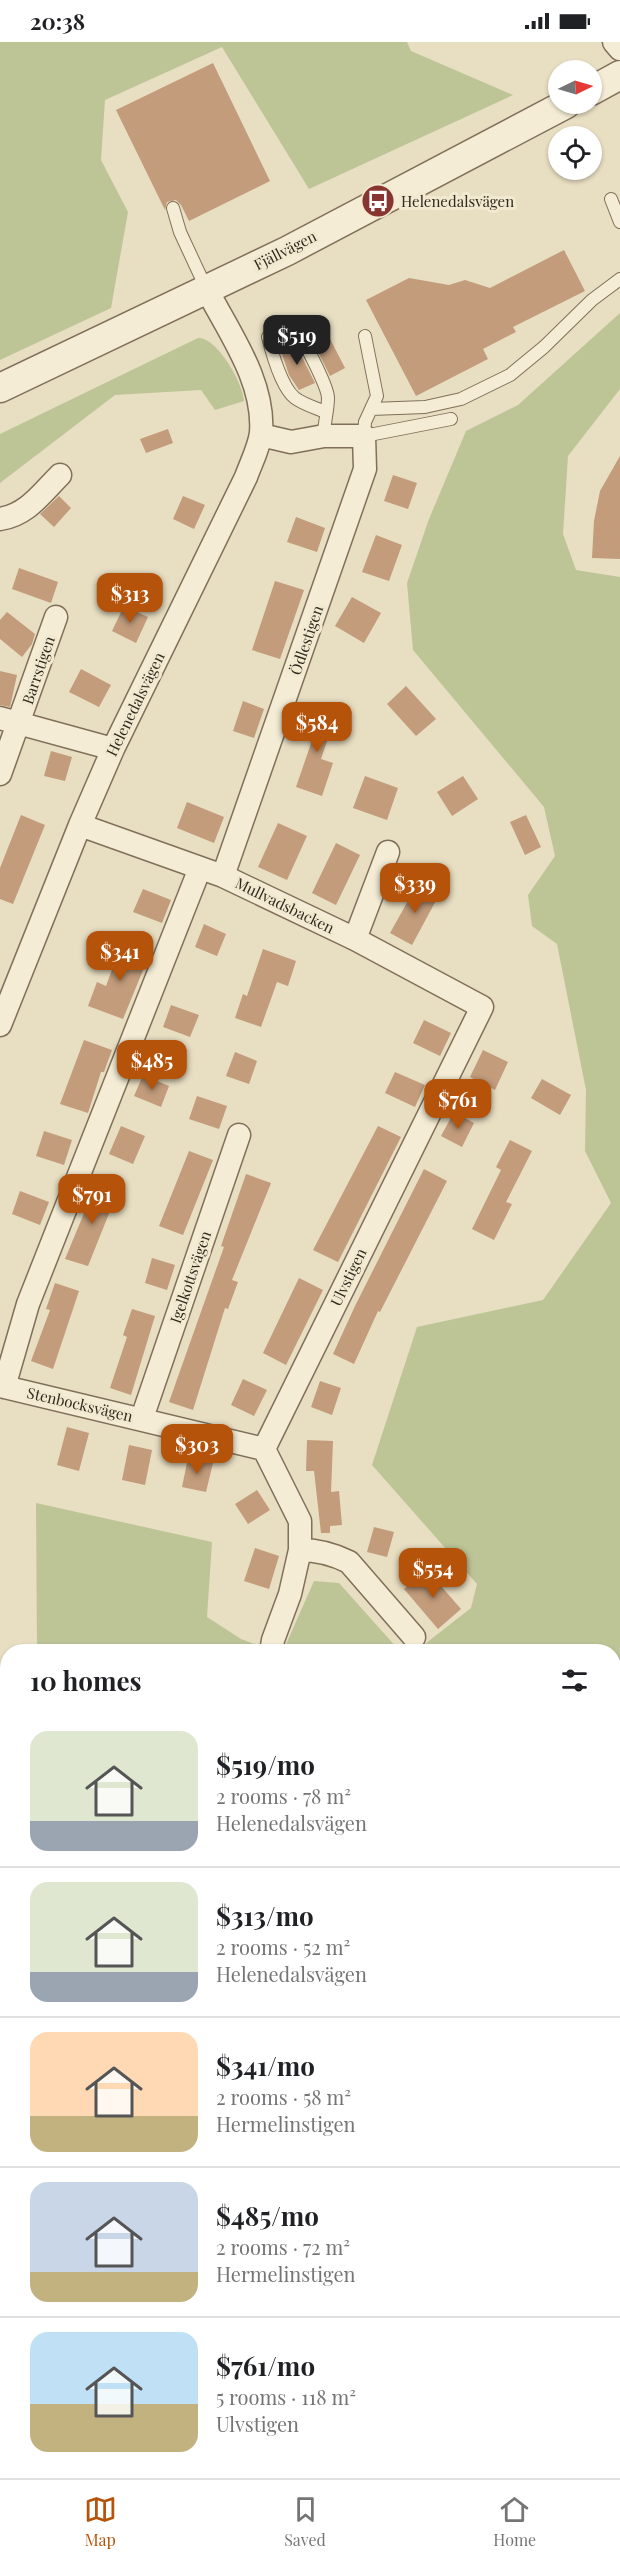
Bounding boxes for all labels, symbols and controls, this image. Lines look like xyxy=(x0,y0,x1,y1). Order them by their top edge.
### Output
text: 20:38 xyxy=(30,6,85,36)
north arrow xyxy=(548,60,602,114)
map controls xyxy=(548,60,602,180)
button: locate xyxy=(548,126,602,180)
bus stop icon: Helenedalsvägen xyxy=(360,183,396,219)
place label: Helenedalsvägen xyxy=(401,191,514,211)
street label: Fjällvägen xyxy=(250,226,320,274)
pin: $519 xyxy=(261,315,333,366)
text: $519 xyxy=(277,321,317,348)
pin: $313 xyxy=(94,573,166,624)
text: $313 xyxy=(111,579,149,606)
street label: Ödlestigen xyxy=(285,603,327,677)
street label: Barrstigen xyxy=(17,633,59,707)
street label: Helenedalsvägen xyxy=(101,649,169,759)
pin: $584 xyxy=(281,702,353,753)
text: $584 xyxy=(296,708,338,735)
pin: $339 xyxy=(379,863,451,914)
text: $339 xyxy=(394,869,436,896)
street label: Mullvadsbacken xyxy=(232,872,338,938)
pin: $341 xyxy=(84,931,156,982)
text: $341 xyxy=(100,937,140,964)
pin: $485 xyxy=(116,1040,188,1091)
text: $485 xyxy=(131,1046,173,1073)
pin: $761 xyxy=(422,1079,494,1130)
text: $761 xyxy=(438,1085,478,1112)
pin: $791 xyxy=(56,1174,128,1225)
text: $791 xyxy=(72,1180,112,1207)
street label: Igelkottsvägen xyxy=(165,1228,215,1326)
street label: Ulvstigen xyxy=(325,1245,371,1309)
street label: Stenbocksvägen xyxy=(25,1382,135,1426)
pin: $303 xyxy=(161,1424,233,1475)
text: $303 xyxy=(175,1430,219,1457)
pin: $554 xyxy=(397,1548,469,1599)
text: $554 xyxy=(413,1554,453,1581)
text: 10 homes xyxy=(30,1663,142,1698)
icon: filters xyxy=(558,1664,591,1697)
text: $519/mo xyxy=(216,1747,315,1782)
icon: home xyxy=(78,1755,150,1827)
text: 2 rooms · 78 m² xyxy=(216,1782,351,1809)
text: Helenedalsvägen xyxy=(216,1809,367,1836)
text: $313/mo xyxy=(216,1898,314,1933)
icon: home xyxy=(78,1906,150,1978)
text: 2 rooms · 52 m² xyxy=(216,1933,350,1960)
text: Helenedalsvägen xyxy=(216,1960,367,1987)
text: $341/mo xyxy=(216,2048,315,2083)
icon: home xyxy=(78,2056,150,2128)
text: 2 rooms · 58 m² xyxy=(216,2083,351,2110)
text: Hermelinstigen xyxy=(216,2110,356,2137)
text: $485/mo xyxy=(216,2198,319,2233)
icon: home xyxy=(78,2206,150,2278)
text: 2 rooms · 72 m² xyxy=(216,2233,350,2260)
text: Hermelinstigen xyxy=(216,2260,356,2287)
text: $761/mo xyxy=(216,2348,315,2383)
icon: home xyxy=(78,2356,150,2428)
text: 5 rooms · 118 m² xyxy=(216,2383,356,2410)
text: Ulvstigen xyxy=(216,2410,299,2437)
tab: Map xyxy=(84,2493,117,2550)
tab: Saved xyxy=(284,2493,326,2550)
tab: Home xyxy=(493,2493,536,2550)

